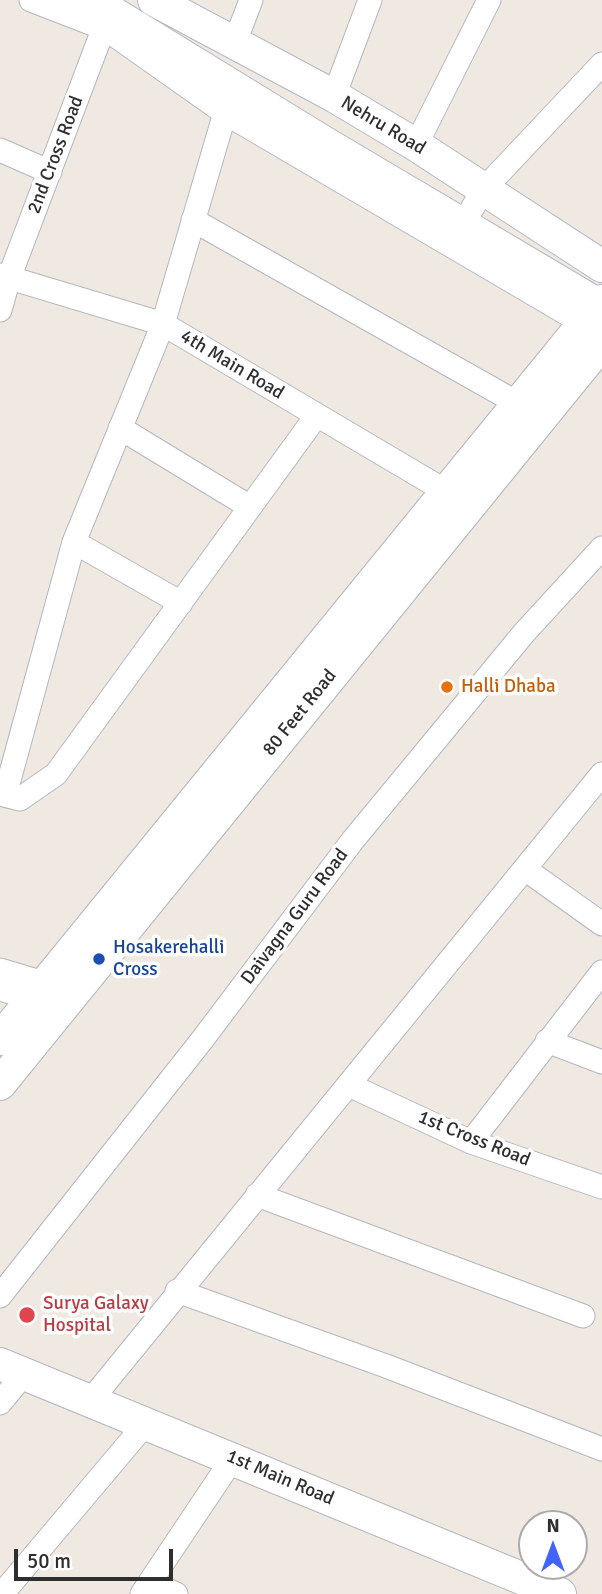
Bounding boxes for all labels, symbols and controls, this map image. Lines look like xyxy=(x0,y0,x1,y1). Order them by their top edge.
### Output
street label: Nehru Road xyxy=(336,92,430,160)
street label: 2nd Cross Road xyxy=(23,93,89,217)
street label: 4th Main Road xyxy=(176,325,288,405)
street label: 80 Feet Road xyxy=(258,665,342,761)
place label: Halli Dhaba xyxy=(461,676,556,698)
marker: Halli Dhaba xyxy=(439,679,455,695)
street label: Daivagna Guru Road xyxy=(237,845,353,989)
place label: Hosakerehalli Cross xyxy=(113,937,224,981)
marker: Hosakerehalli Cross xyxy=(91,951,107,967)
street label: 1st Cross Road xyxy=(415,1106,533,1172)
place label: Surya Galaxy Hospital xyxy=(43,1293,149,1337)
marker: Surya Galaxy Hospital xyxy=(17,1305,37,1325)
street label: 1st Main Road xyxy=(223,1445,337,1511)
north arrow xyxy=(518,1510,588,1580)
text: N xyxy=(546,1514,560,1538)
scale bar xyxy=(18,1534,177,1578)
text: 50 m xyxy=(27,1548,71,1574)

